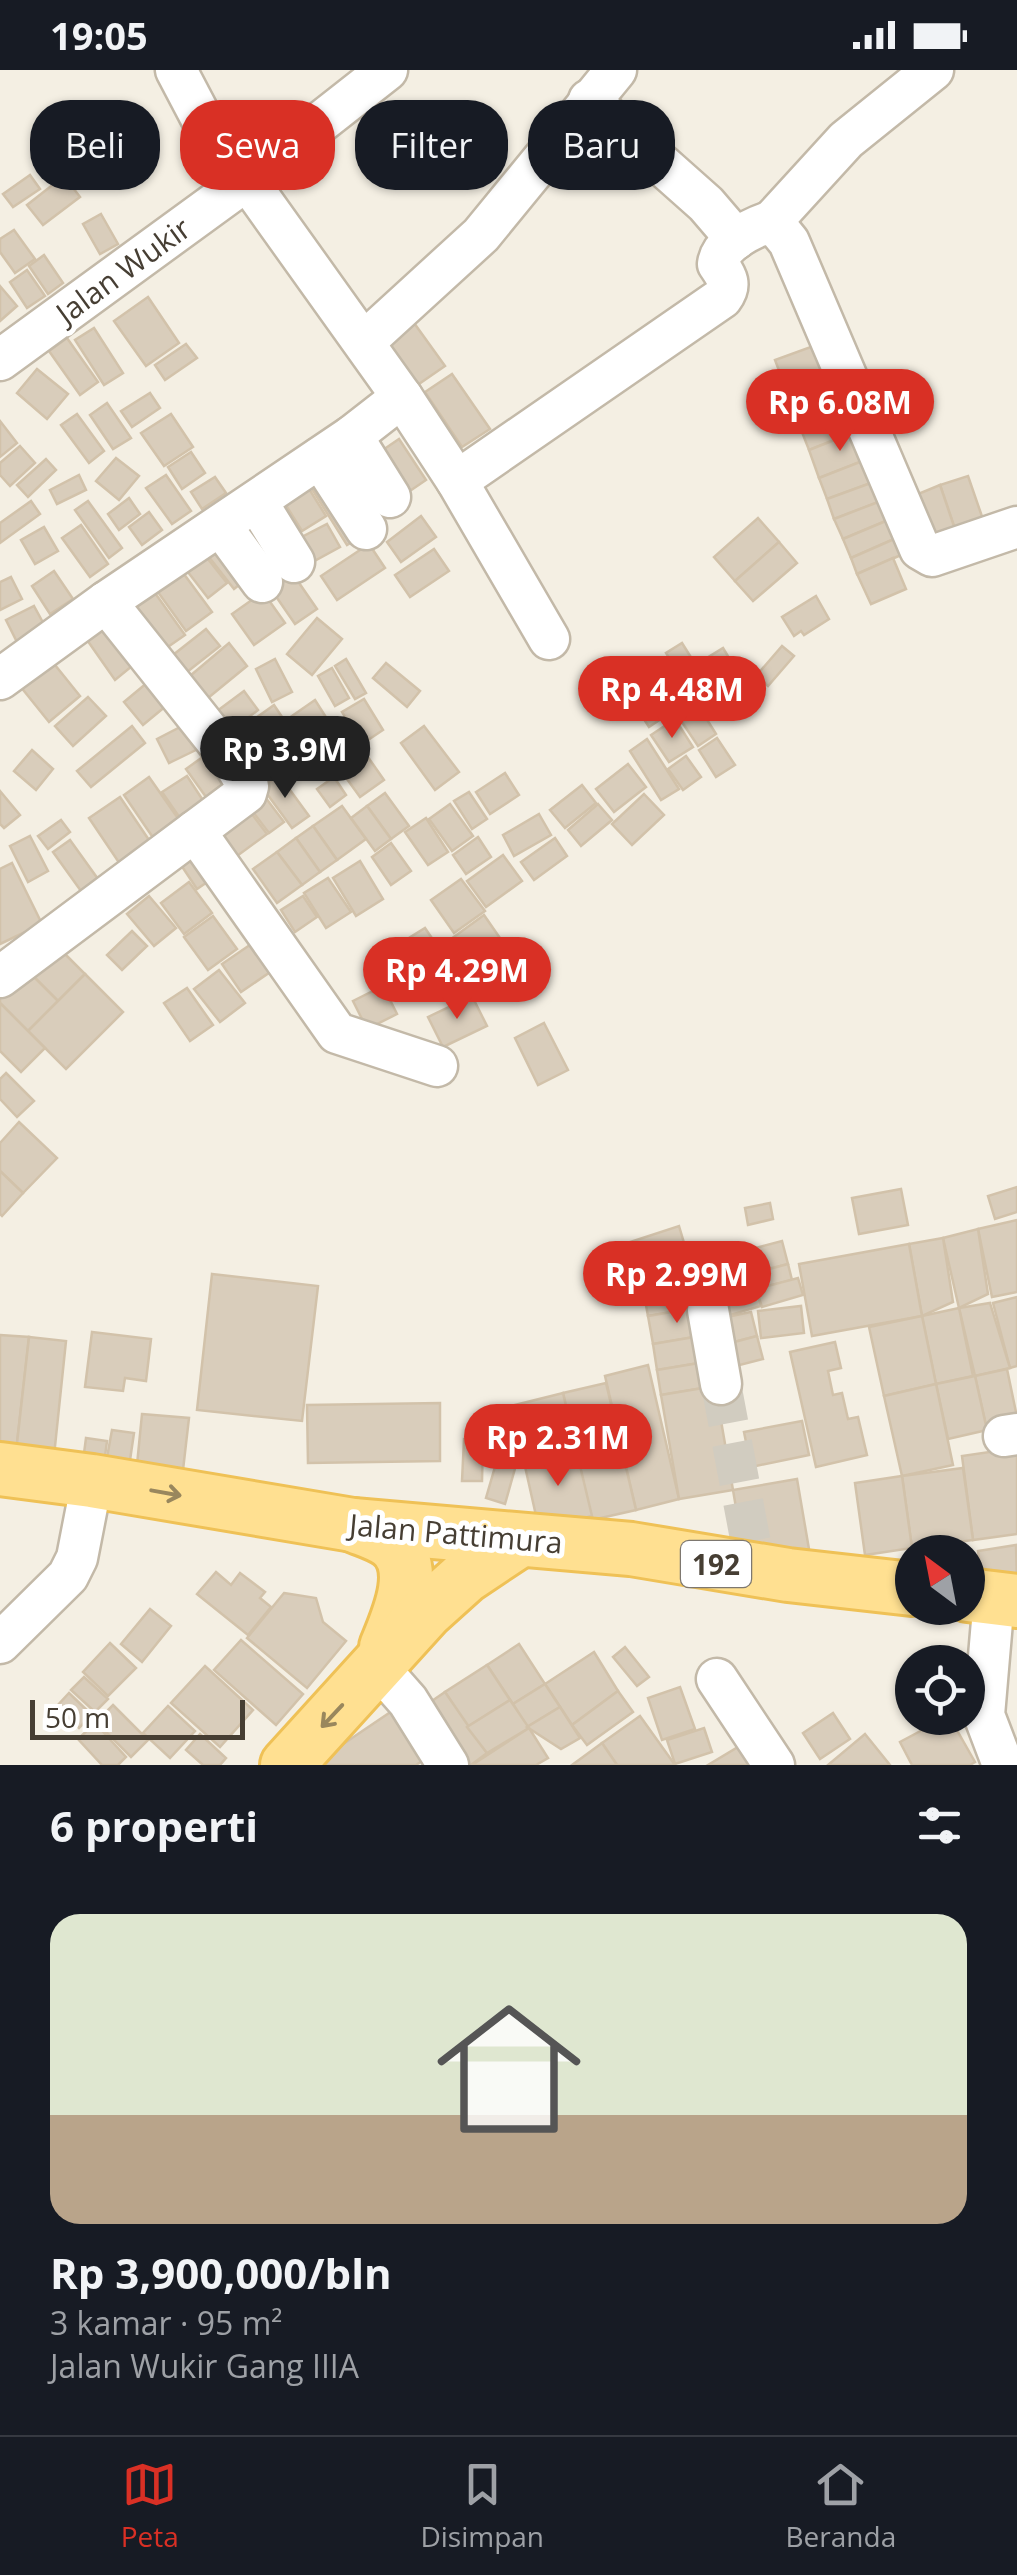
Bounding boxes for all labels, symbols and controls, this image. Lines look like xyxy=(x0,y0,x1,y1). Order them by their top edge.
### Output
text: 19:05 xyxy=(50,9,148,61)
chip: Beli xyxy=(30,100,160,190)
chip: Sewa xyxy=(180,100,335,190)
chip: Filter xyxy=(355,100,508,190)
chip: Baru xyxy=(528,100,675,190)
street label: Jalan Wukir xyxy=(45,207,199,334)
pin: Rp 6.08M xyxy=(737,369,943,454)
text: Rp 6.08M xyxy=(768,380,912,423)
pin: Rp 4.48M xyxy=(569,656,775,741)
text: Rp 4.48M xyxy=(600,667,744,710)
pin: Rp 3.9M xyxy=(193,716,377,801)
text: Rp 3.9M xyxy=(222,727,348,770)
pin: Rp 4.29M xyxy=(354,937,560,1022)
text: Rp 4.29M xyxy=(385,948,529,991)
pin: Rp 2.99M xyxy=(574,1241,780,1326)
text: Rp 2.99M xyxy=(605,1252,749,1295)
pin: Rp 2.31M xyxy=(455,1404,661,1489)
text: Rp 2.31M xyxy=(486,1415,630,1458)
one-way arrow xyxy=(149,1484,181,1503)
street label: Jalan Pattimura xyxy=(345,1503,564,1563)
north arrow xyxy=(895,1535,985,1625)
map controls xyxy=(895,1535,985,1735)
road number: 192 xyxy=(681,1541,751,1587)
button: locate xyxy=(895,1645,985,1735)
scale bar xyxy=(30,1695,245,1740)
text: 50 m xyxy=(45,1698,110,1736)
one-way arrow xyxy=(321,1703,344,1728)
text: 6 properti xyxy=(50,1797,258,1854)
icon: filters xyxy=(912,1798,967,1853)
icon: home xyxy=(419,1979,599,2159)
text: Rp 3,900,000/bln xyxy=(50,2244,392,2301)
text: 3 kamar · 95 m² xyxy=(50,2301,282,2344)
text: Jalan Wukir Gang IIIA xyxy=(50,2344,359,2387)
tab: Peta xyxy=(121,2457,179,2555)
tab: Disimpan xyxy=(420,2457,544,2555)
tab: Beranda xyxy=(786,2457,896,2555)

